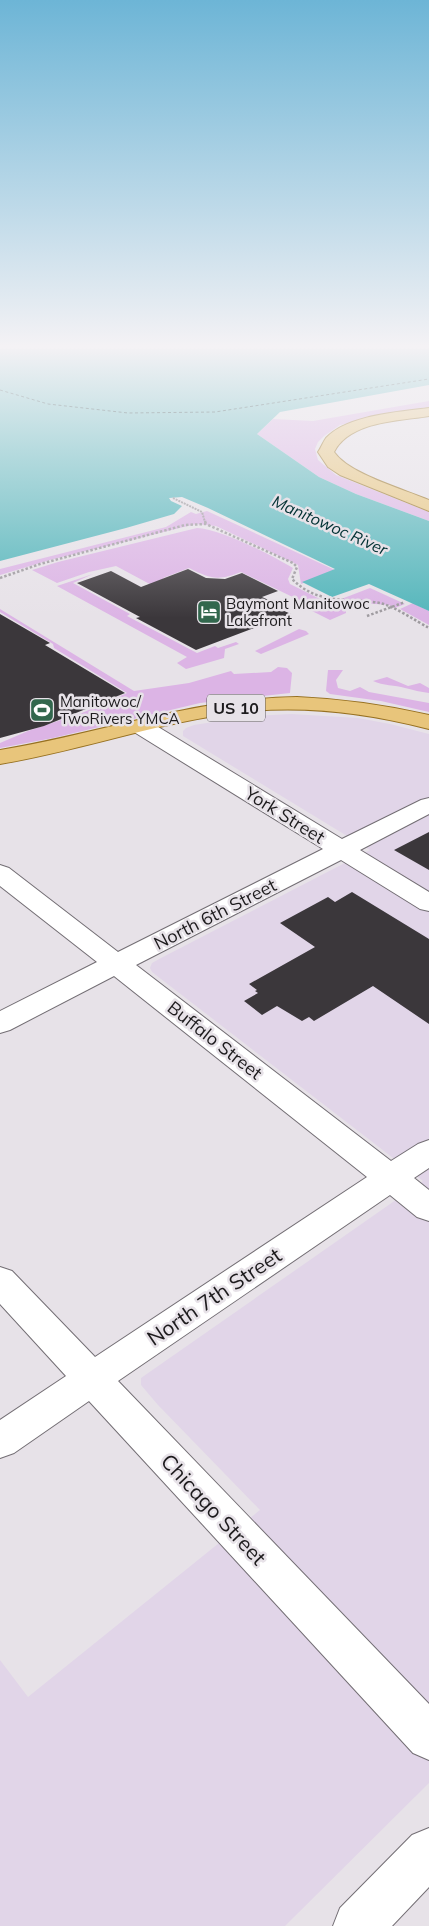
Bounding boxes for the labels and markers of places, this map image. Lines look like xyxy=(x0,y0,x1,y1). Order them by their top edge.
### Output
place label: Baymont Manitowoc Lakefront xyxy=(226,594,370,630)
hotel icon: Baymont Manitowoc Lakefront xyxy=(196,599,222,625)
place label: Manitowoc/ TwoRivers YMCA xyxy=(60,692,179,728)
sports icon: Manitowoc/ TwoRivers YMCA xyxy=(29,697,55,723)

